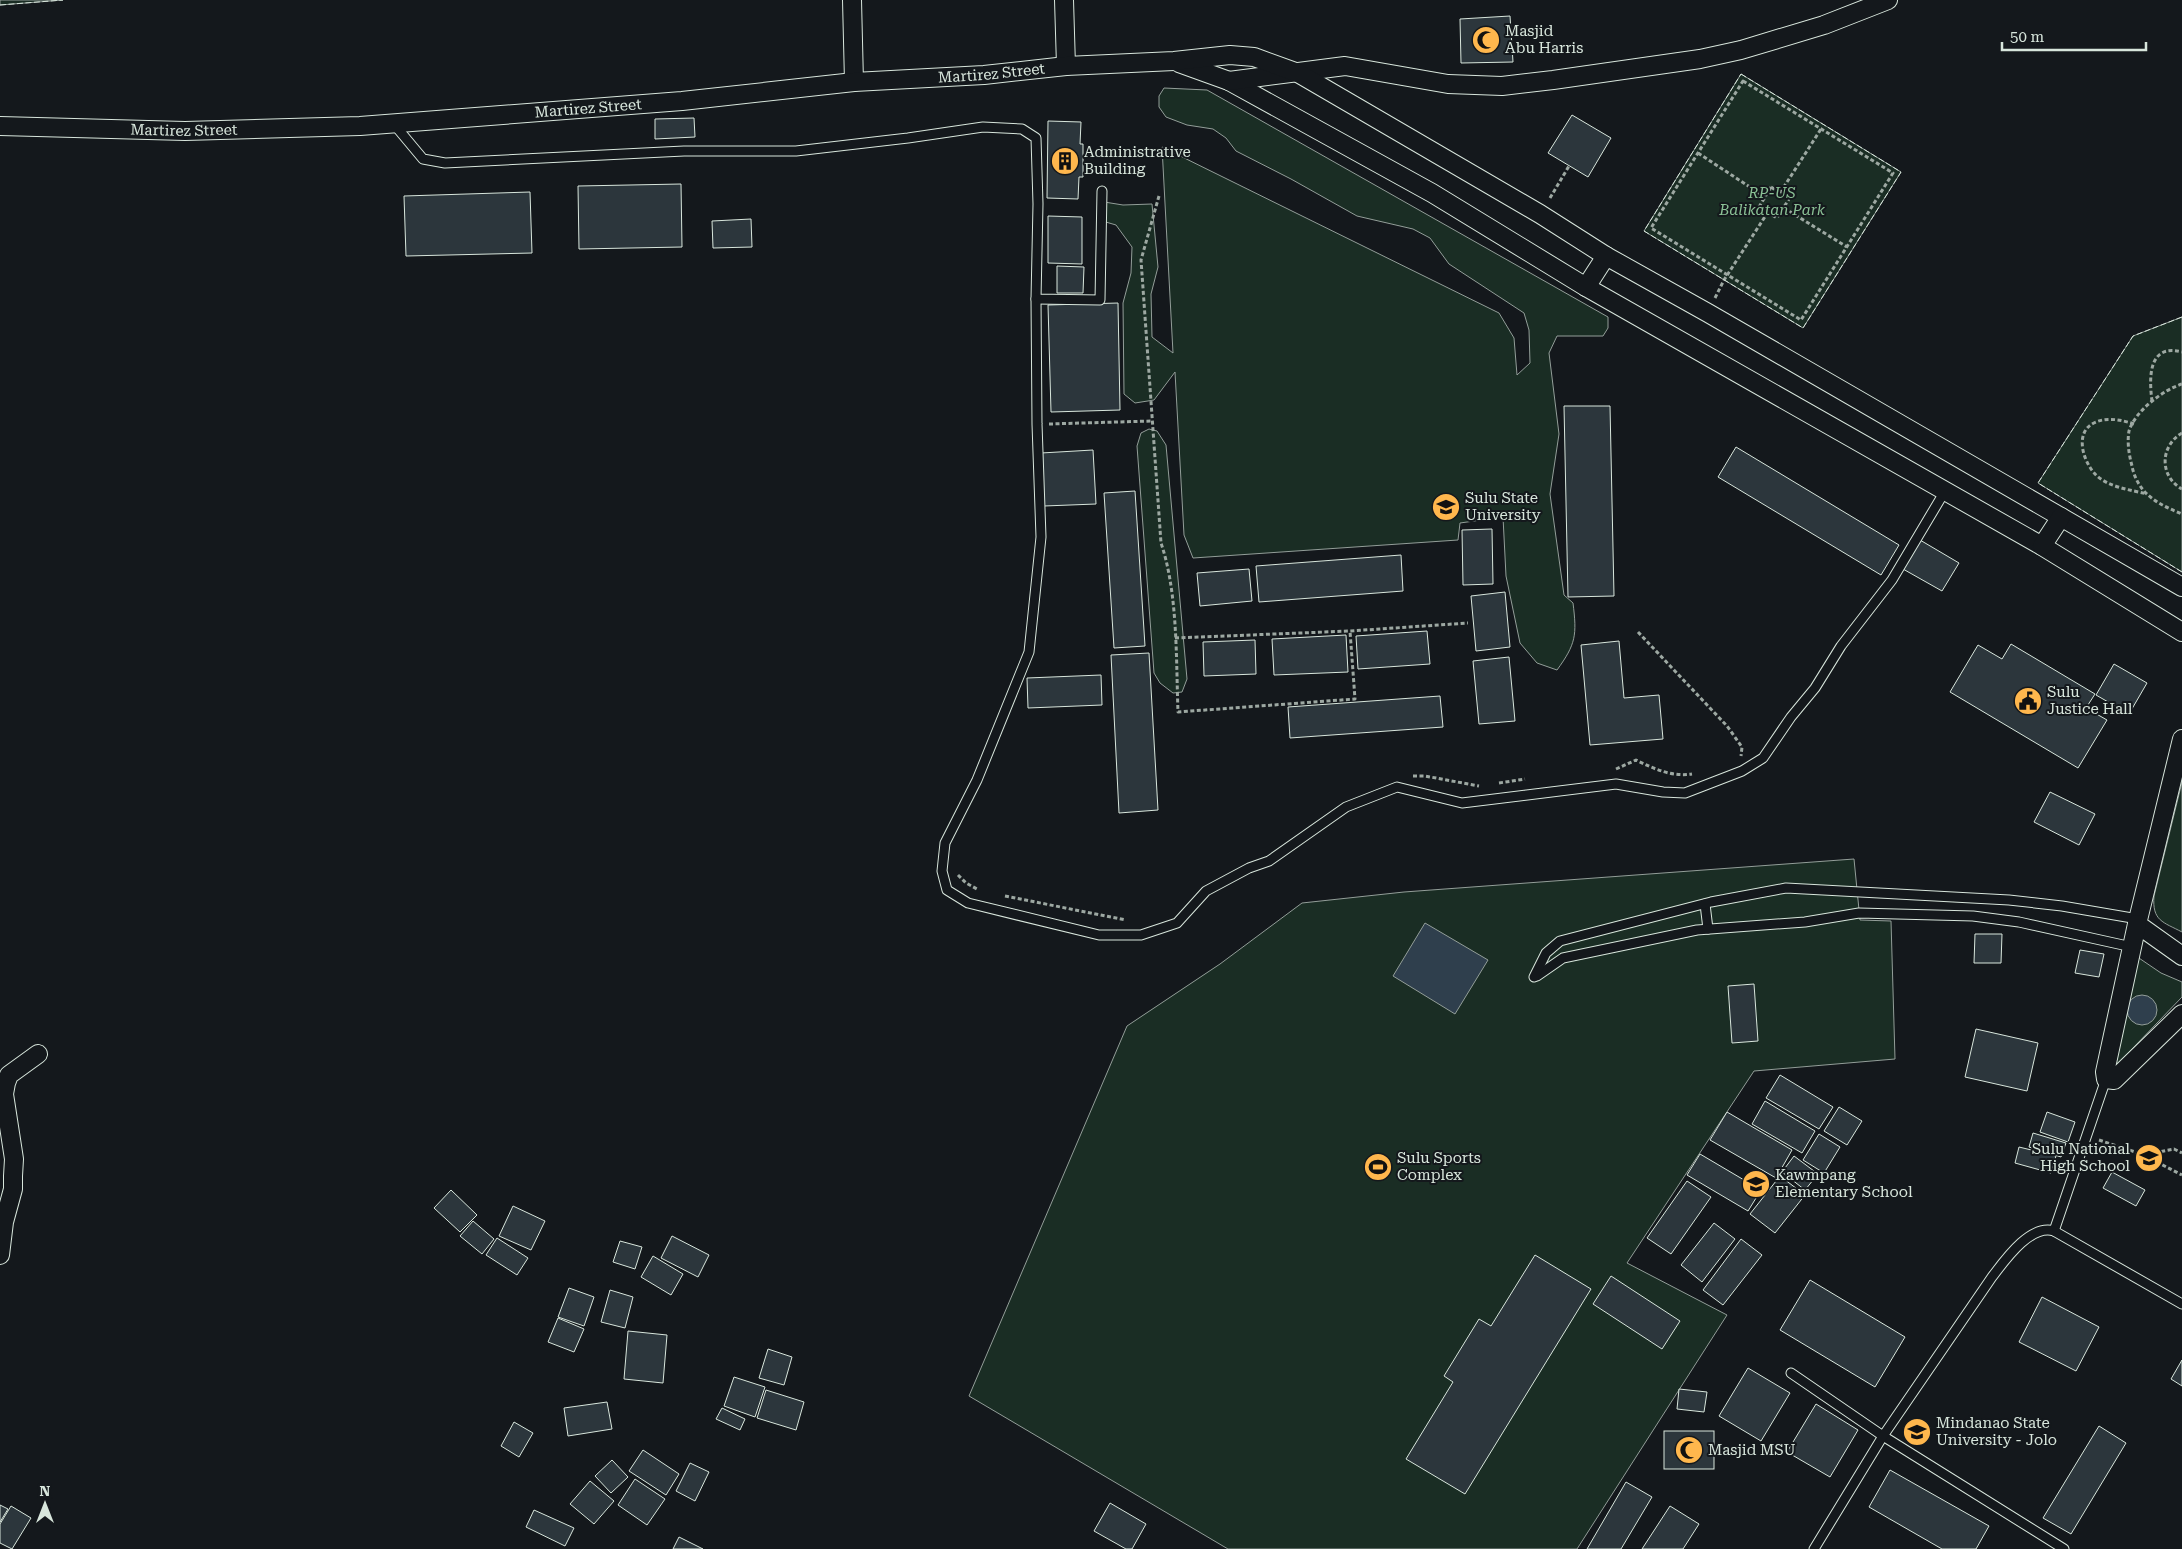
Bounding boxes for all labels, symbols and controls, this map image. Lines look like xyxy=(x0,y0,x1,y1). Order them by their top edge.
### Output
scale bar xyxy=(2002,20,2146,52)
place label: Masjid Abu Harris xyxy=(1505,22,1583,57)
mosque icon: Masjid Abu Harris xyxy=(1471,25,1501,55)
text: 50 m xyxy=(2010,28,2045,46)
street label: Martirez Street xyxy=(938,59,1046,86)
street label: Martirez Street xyxy=(534,95,643,121)
street label: Martirez Street xyxy=(130,120,238,140)
place label: Administrative Building xyxy=(1084,143,1191,178)
building icon: Administrative Building xyxy=(1050,146,1080,176)
park label: RP-US Balikatan Park xyxy=(1718,184,1826,219)
place label: Sulu State University xyxy=(1465,489,1541,524)
school or university icon: Sulu State University xyxy=(1431,492,1461,522)
place label: Sulu Justice Hall xyxy=(2047,683,2133,718)
public building icon: Sulu Justice Hall xyxy=(2013,686,2043,716)
place label: Sulu National High School xyxy=(2032,1140,2130,1175)
school or university icon: Sulu National High School xyxy=(2134,1143,2164,1173)
place label: Sulu Sports Complex xyxy=(1397,1149,1481,1184)
sports icon: Sulu Sports Complex xyxy=(1363,1152,1393,1182)
place label: Kawmpang Elementary School xyxy=(1775,1166,1913,1201)
school or university icon: Kawmpang Elementary School xyxy=(1741,1169,1771,1199)
place label: Mindanao State University - Jolo xyxy=(1936,1414,2057,1449)
school or university icon: Mindanao State University - Jolo xyxy=(1902,1417,1932,1447)
mosque icon: Masjid MSU xyxy=(1674,1435,1704,1465)
place label: Masjid MSU xyxy=(1708,1441,1796,1459)
north arrow xyxy=(20,1479,70,1529)
text: N xyxy=(40,1483,51,1499)

